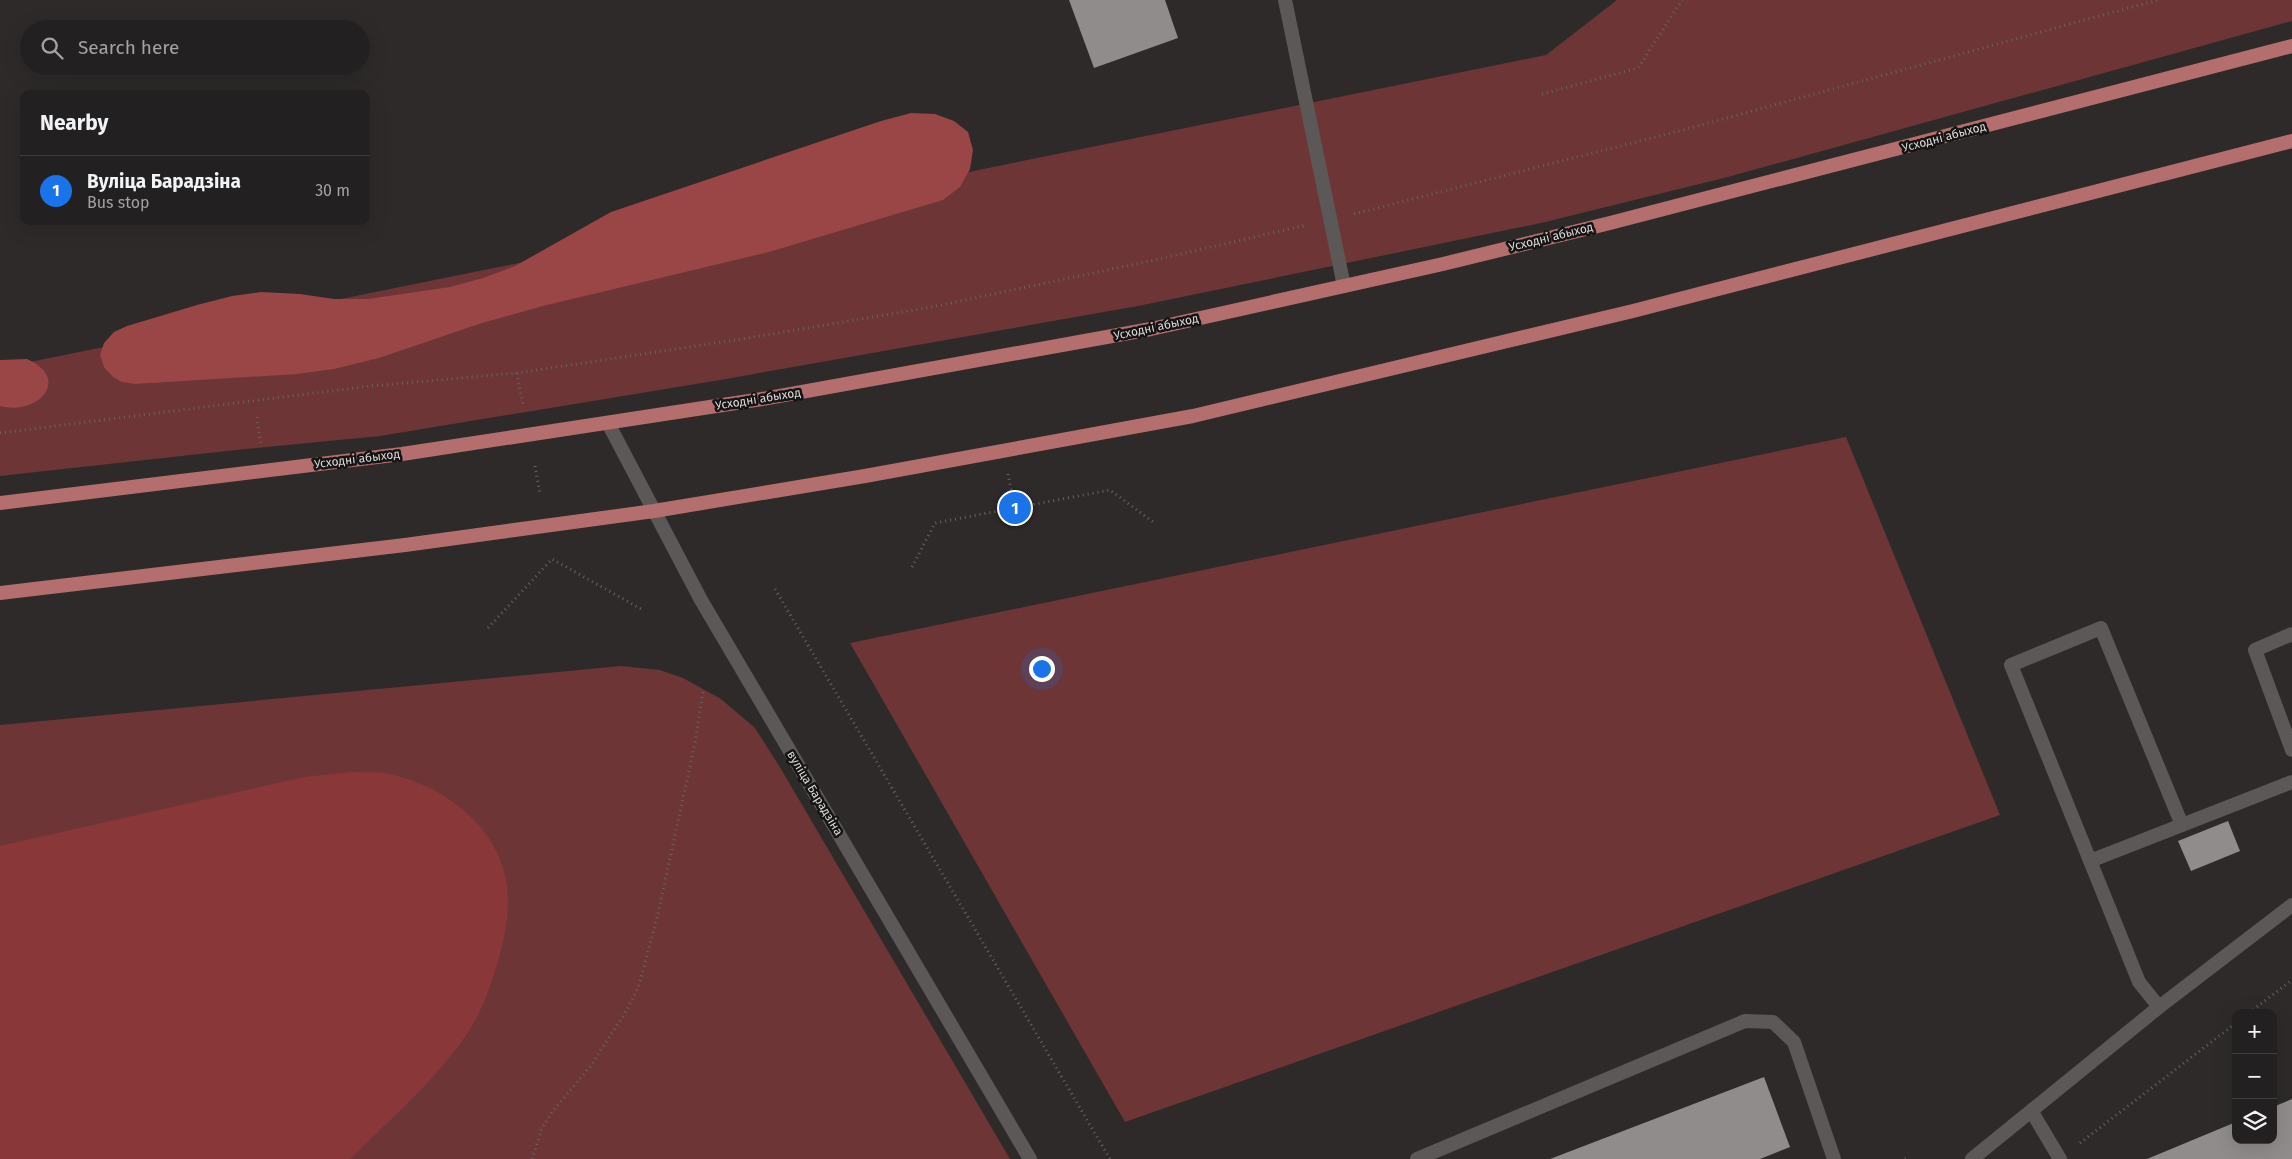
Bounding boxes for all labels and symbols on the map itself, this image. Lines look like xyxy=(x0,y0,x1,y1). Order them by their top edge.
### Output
street label: Усходні абыход xyxy=(1901,119,1988,155)
street label: Усходні абыход xyxy=(1507,220,1595,254)
street label: Усходні абыход xyxy=(1112,311,1200,343)
street label: Усходні абыход xyxy=(714,385,802,413)
street label: Усходні абыход xyxy=(313,447,401,471)
pin: 1 xyxy=(999,489,1031,527)
your location xyxy=(1029,656,1055,682)
street label: вуліца Барадзіна xyxy=(784,748,846,838)

